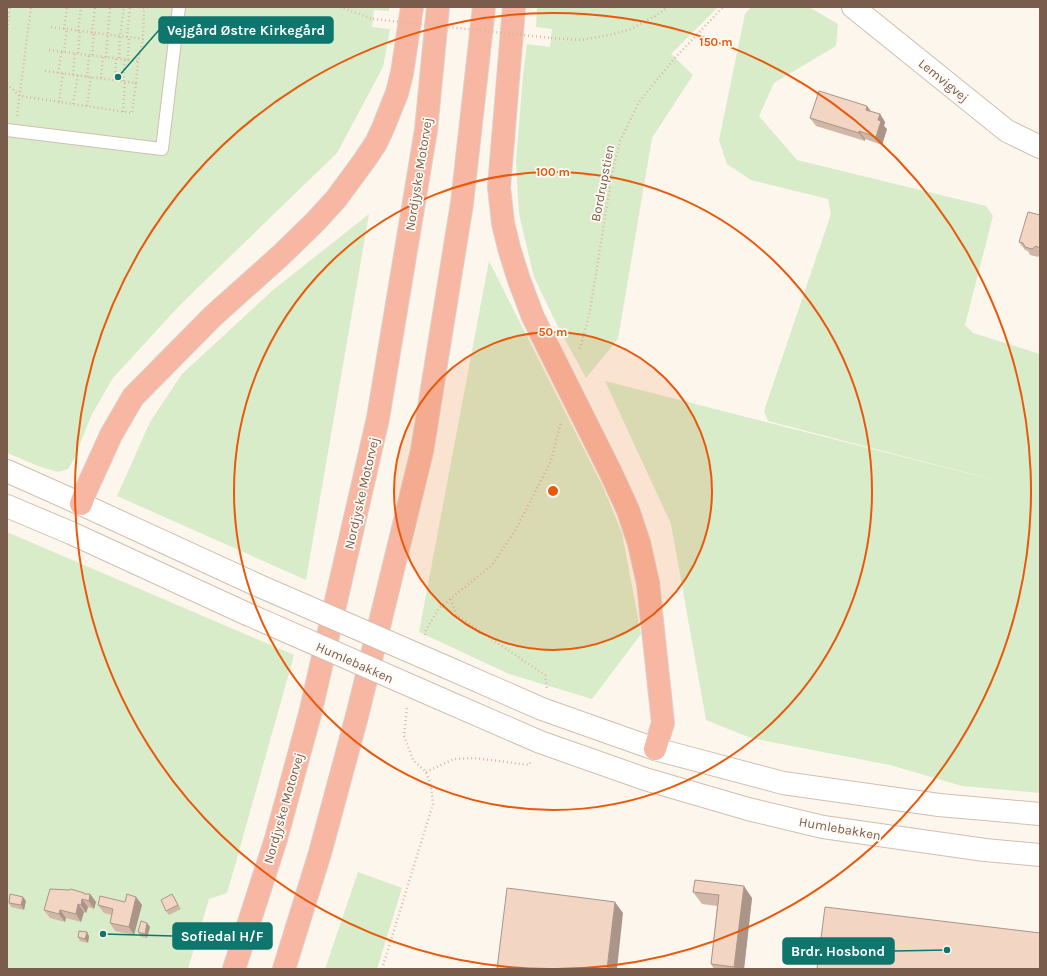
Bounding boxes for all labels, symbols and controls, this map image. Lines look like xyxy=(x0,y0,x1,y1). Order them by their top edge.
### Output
callout: Vejgård Østre Kirkegård xyxy=(159,17,333,43)
text: Vejgård Østre Kirkegård xyxy=(167,22,325,39)
text: 150 m xyxy=(699,35,733,49)
street label: Lemvigvej xyxy=(916,56,972,105)
street label: Nordjyske Motorvej xyxy=(402,116,435,232)
street label: Bordrupstien xyxy=(588,143,617,223)
text: 100 m xyxy=(536,165,570,179)
text: 50 m xyxy=(539,325,568,339)
street label: Nordjyske Motorvej xyxy=(341,436,382,551)
centre of rings xyxy=(546,484,560,498)
street label: Humlebakken xyxy=(314,639,396,686)
street label: Nordjyske Motorvej xyxy=(260,751,306,865)
street label: Humlebakken xyxy=(798,814,882,843)
callout: Sofiedal H/F xyxy=(173,923,272,949)
text: Sofiedal H/F xyxy=(181,928,264,945)
callout: Brdr. Hosbond xyxy=(783,938,894,964)
text: Brdr. Hosbond xyxy=(791,943,885,960)

